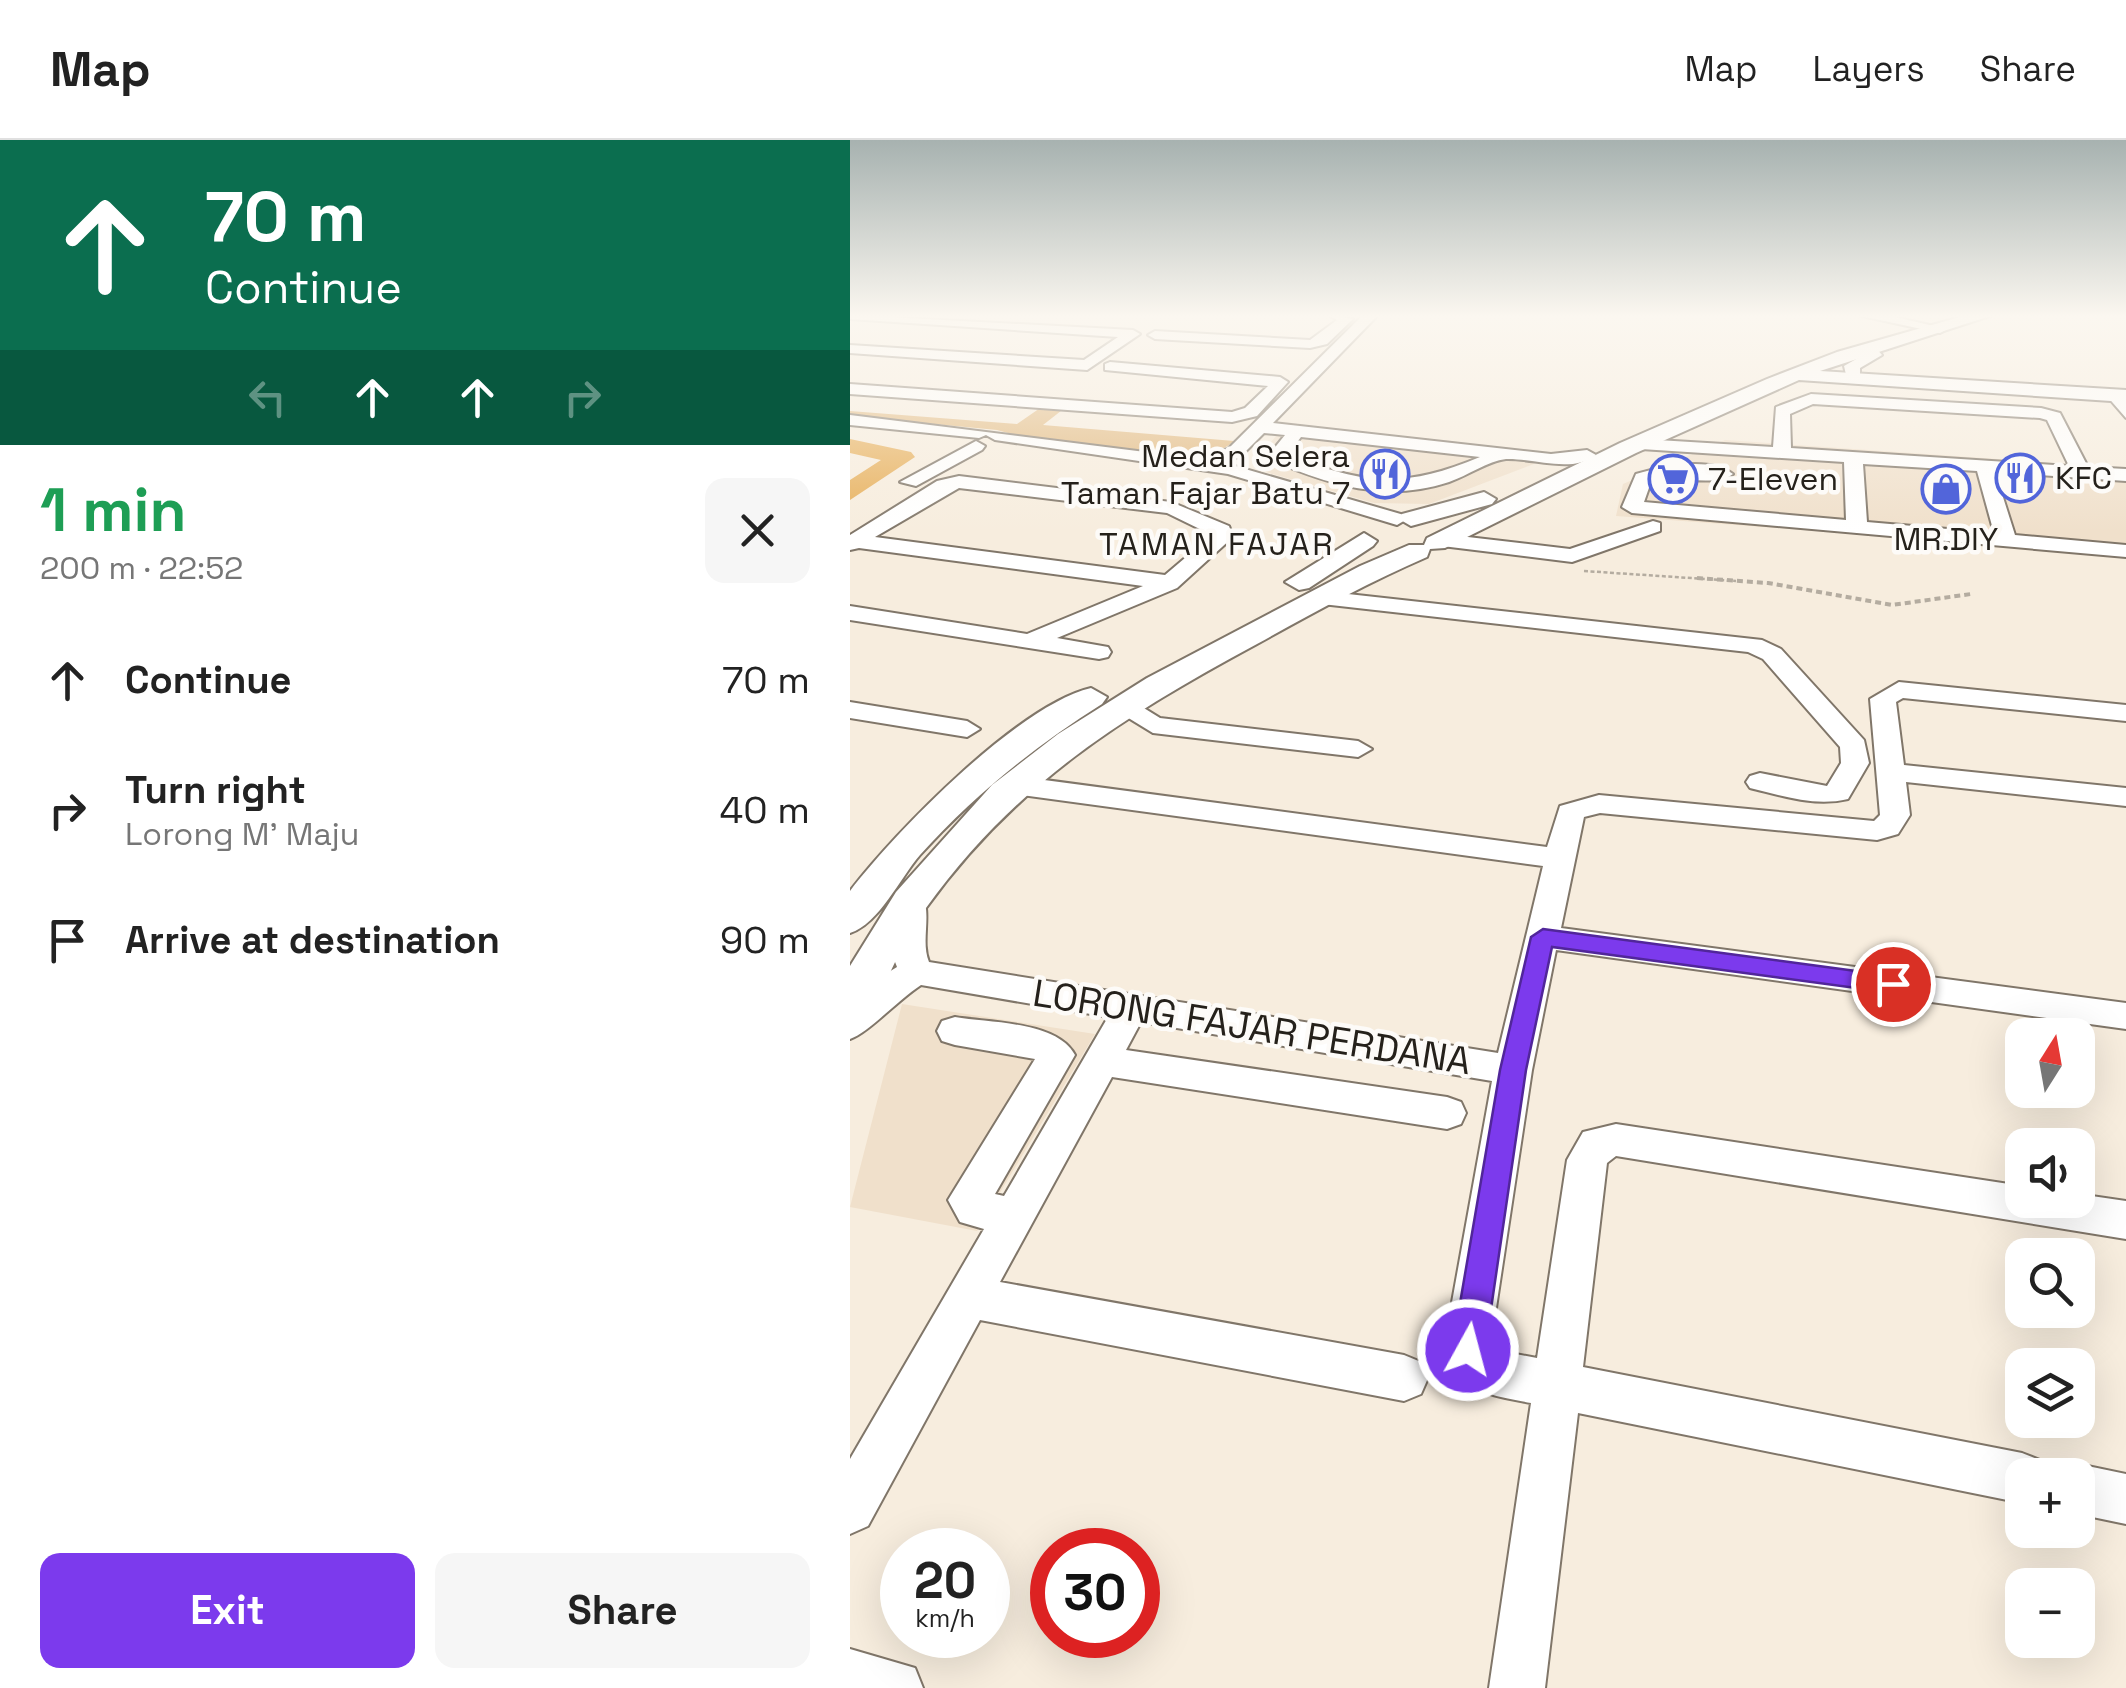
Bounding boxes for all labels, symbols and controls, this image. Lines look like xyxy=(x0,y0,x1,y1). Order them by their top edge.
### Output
text: Map xyxy=(50,39,151,100)
text: Map xyxy=(1684,47,1757,91)
text: Layers xyxy=(1812,47,1925,91)
text: Share xyxy=(1980,47,2076,91)
text: 70 m xyxy=(205,172,366,261)
icon: ahead xyxy=(40,180,170,310)
text: Continue xyxy=(205,259,402,316)
icon: left xyxy=(240,370,295,425)
icon: ahead xyxy=(345,370,400,425)
icon: ahead xyxy=(450,370,505,425)
icon: right xyxy=(555,370,610,425)
place label: Medan Selera Taman Fajar Batu 7 xyxy=(1061,436,1350,513)
restaurant icon: Medan Selera Taman Fajar Batu 7 xyxy=(1359,448,1411,500)
restaurant icon: KFC xyxy=(1994,452,2046,504)
supermarket icon: 7-Eleven xyxy=(1647,453,1699,505)
place label: KFC xyxy=(2055,458,2112,498)
place label: 7-Eleven xyxy=(1708,459,1838,499)
shop icon: MR.DIY xyxy=(1920,463,1972,515)
text: 1 min xyxy=(40,472,187,549)
button: close xyxy=(705,478,810,583)
place label: MR.DIY xyxy=(1894,519,1999,559)
district label: TAMAN FAJAR xyxy=(1099,524,1335,564)
text: 200 m · 22:52 xyxy=(40,548,243,588)
icon: ahead xyxy=(40,653,95,708)
text: Continue xyxy=(125,656,291,704)
text: 70 m xyxy=(722,656,810,704)
text: Turn right xyxy=(125,766,306,814)
icon: right xyxy=(40,783,95,838)
text: 40 m xyxy=(719,786,810,834)
text: Lorong M' Maju xyxy=(125,814,359,854)
icon: arrive xyxy=(40,913,95,968)
text: Arrive at destination xyxy=(125,916,500,964)
text: 90 m xyxy=(720,916,810,964)
pin xyxy=(1851,942,1936,1027)
icon: arrive xyxy=(1866,957,1921,1012)
street label: LORONG FAJAR PERDANA xyxy=(1030,969,1474,1085)
north arrow xyxy=(2005,1018,2095,1108)
map controls xyxy=(2005,1018,2095,1658)
button: sound xyxy=(2005,1128,2095,1218)
button: search xyxy=(2005,1238,2095,1328)
position arrow xyxy=(1416,1298,1520,1402)
button: layers xyxy=(2005,1348,2095,1438)
button: + xyxy=(2005,1458,2095,1548)
speed limit sign: 30 xyxy=(1030,1528,1160,1658)
text: 20 xyxy=(914,1549,976,1613)
button: Exit xyxy=(40,1553,415,1668)
button: Share xyxy=(435,1553,810,1668)
button: − xyxy=(2005,1568,2095,1658)
text: km/h xyxy=(915,1602,975,1634)

